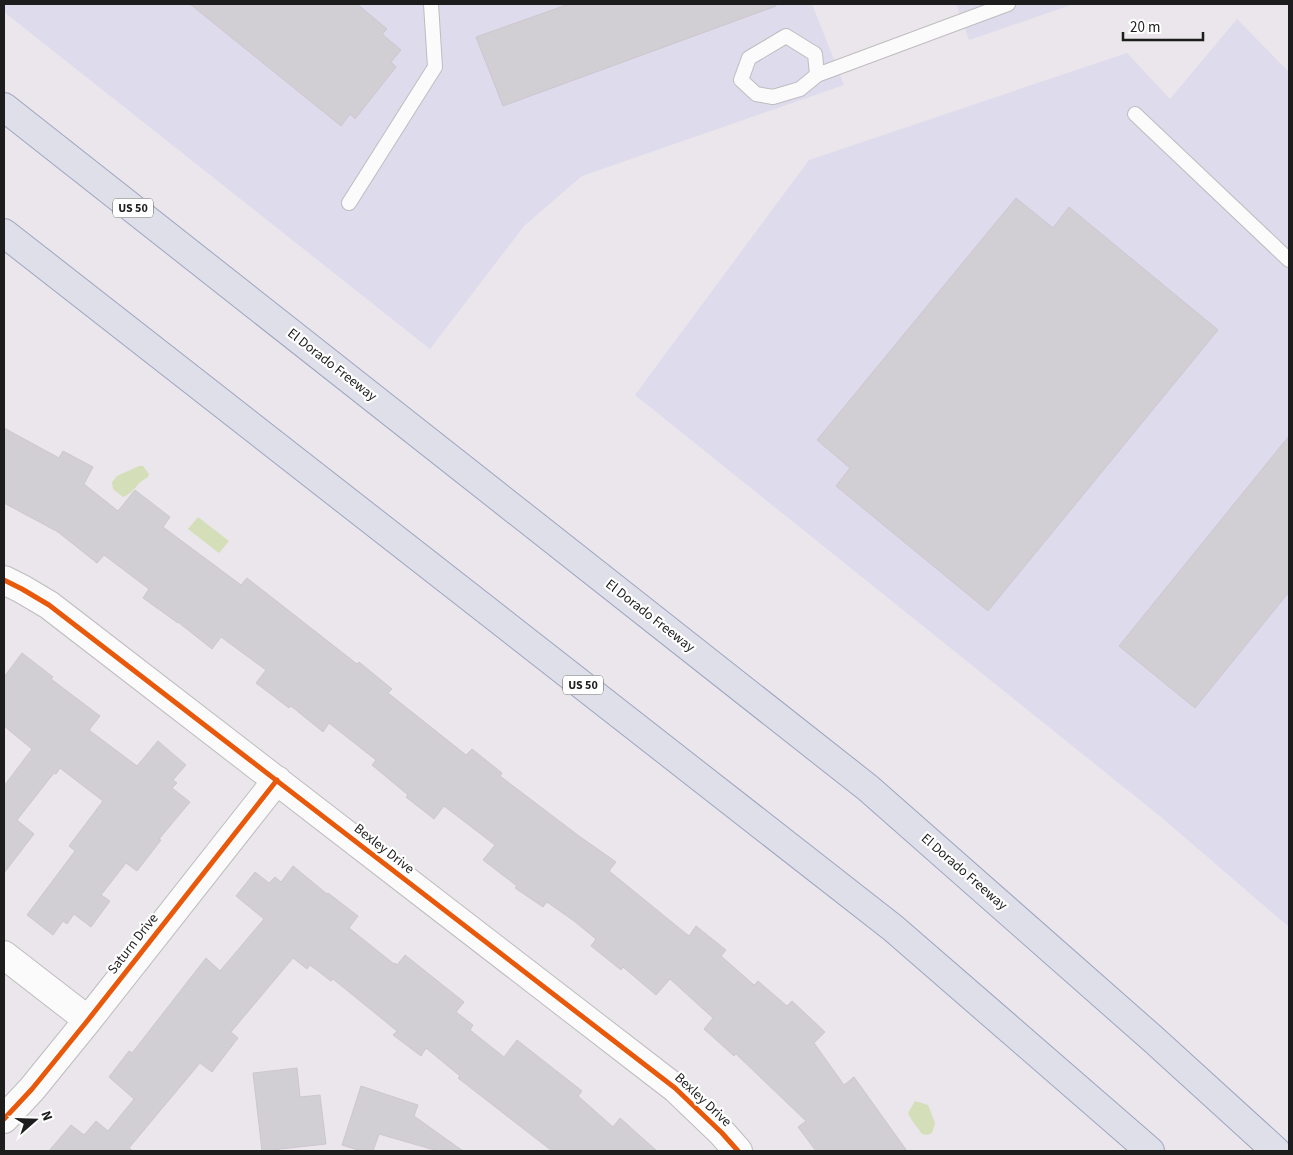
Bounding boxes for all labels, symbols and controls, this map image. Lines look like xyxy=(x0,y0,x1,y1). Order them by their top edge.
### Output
scale bar xyxy=(1123,10,1203,42)
text: 20 m xyxy=(1130,17,1160,38)
road number: US 50 xyxy=(113,198,153,218)
street label: El Dorado Freeway xyxy=(283,324,381,407)
street label: El Dorado Freeway xyxy=(601,575,699,658)
road number: US 50 xyxy=(563,676,603,694)
street label: Bexley Drive xyxy=(350,819,418,879)
street label: El Dorado Freeway xyxy=(916,829,1012,915)
street label: Saturn Drive xyxy=(103,909,163,979)
street label: Bexley Drive xyxy=(670,1068,736,1132)
north arrow xyxy=(10,1095,60,1145)
text: N xyxy=(35,1108,57,1124)

